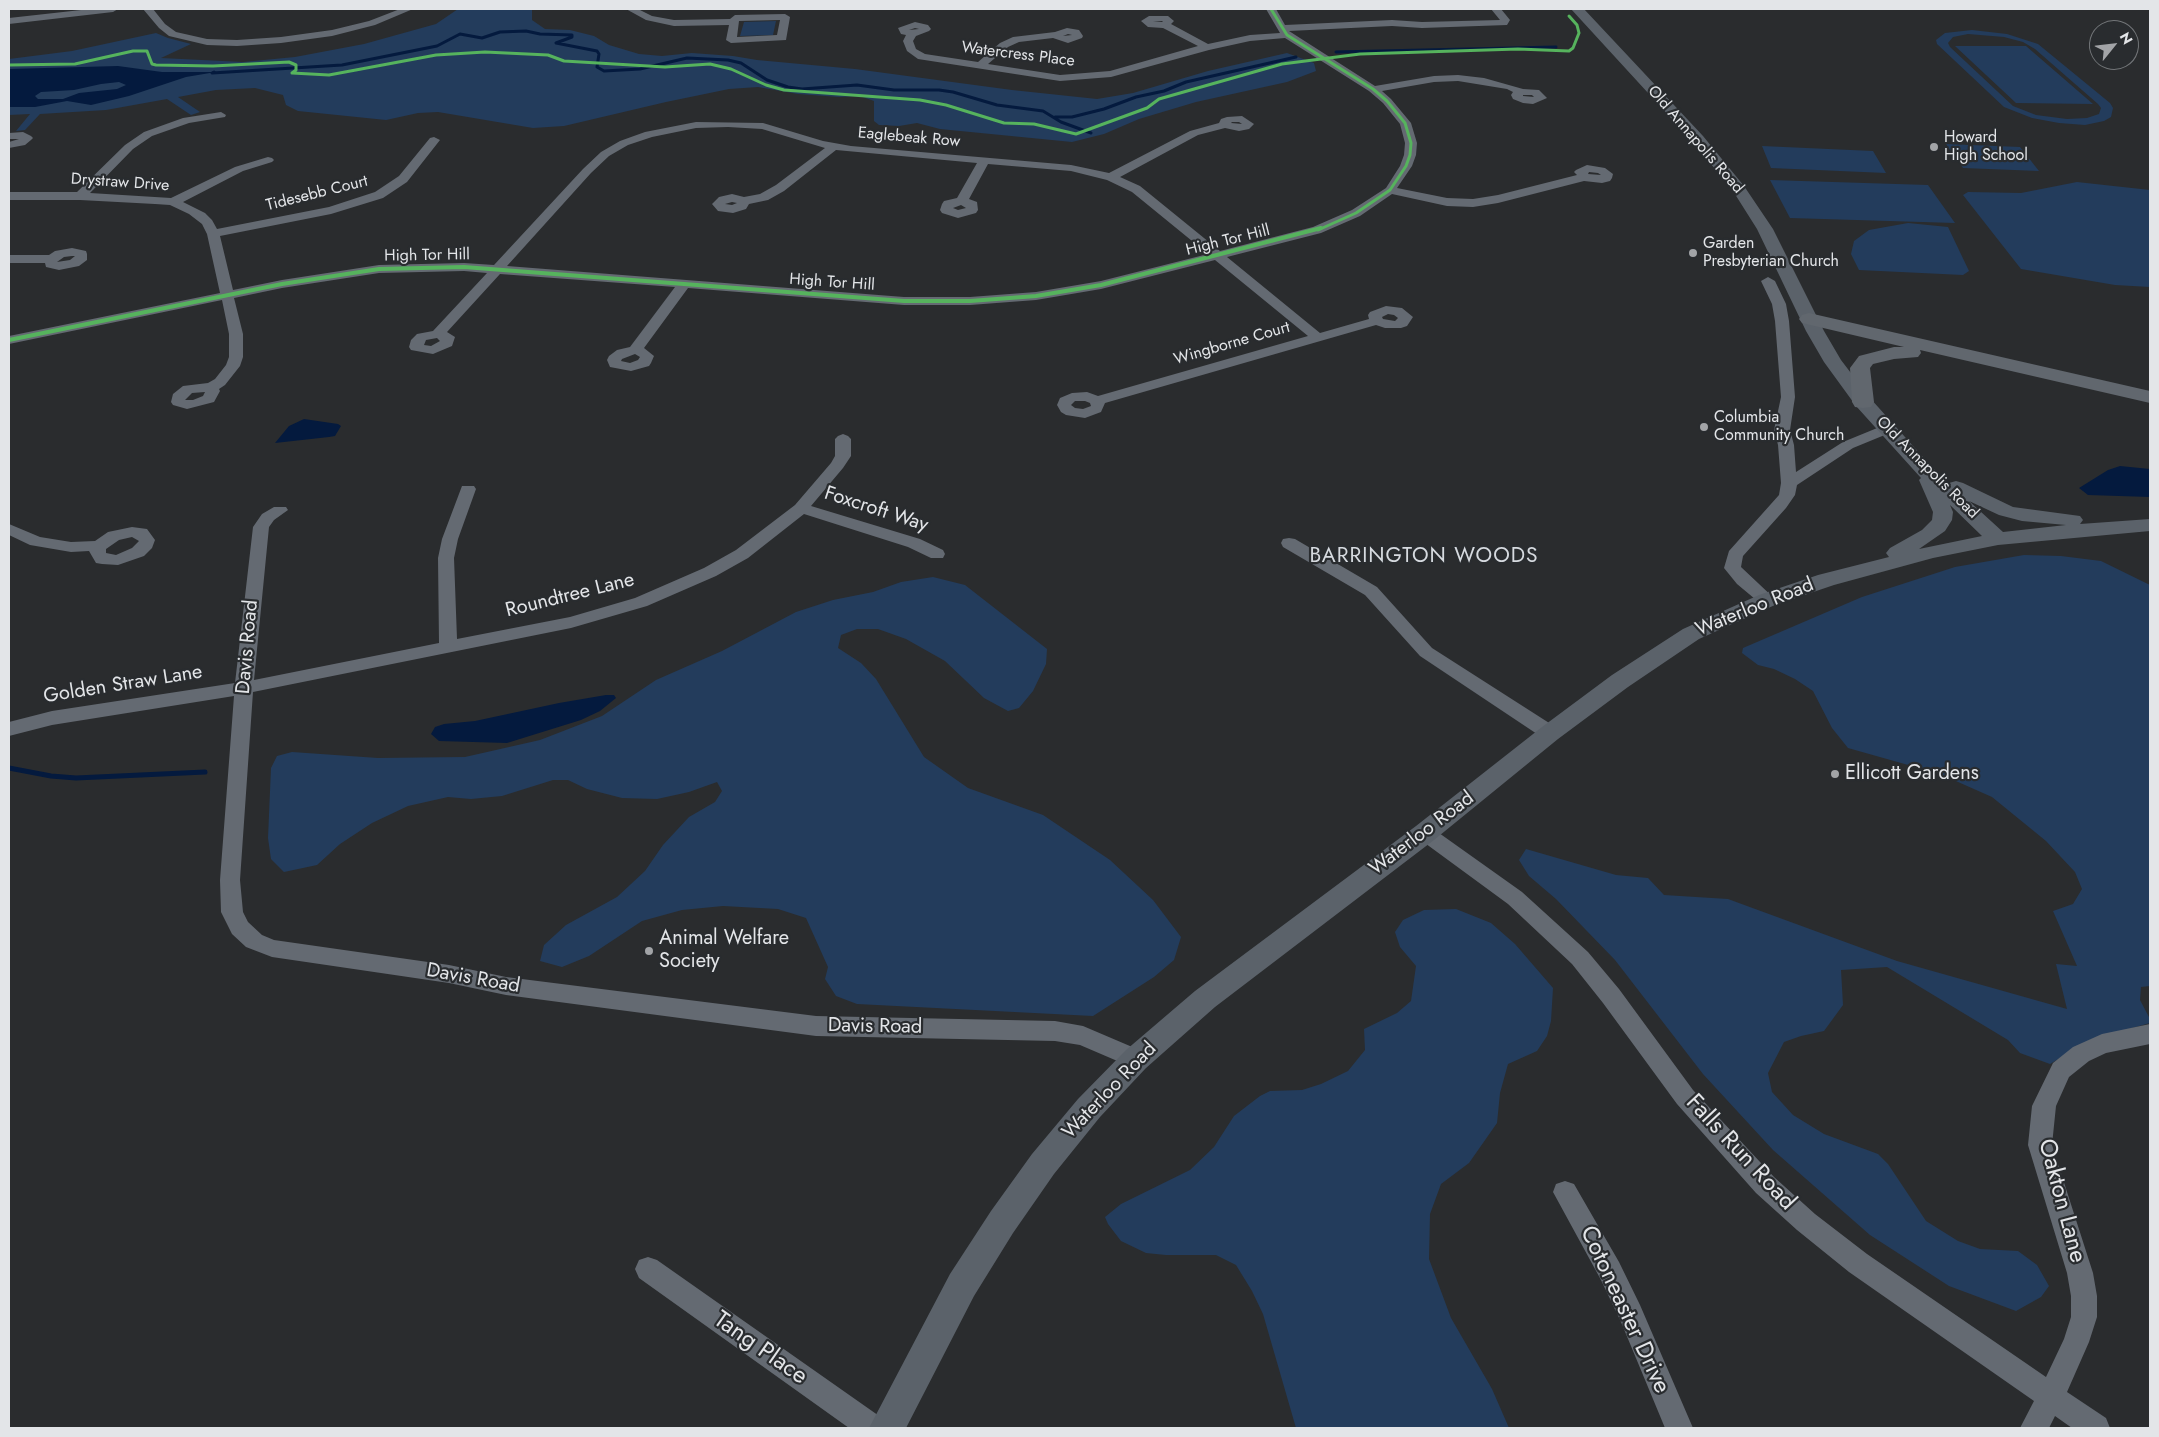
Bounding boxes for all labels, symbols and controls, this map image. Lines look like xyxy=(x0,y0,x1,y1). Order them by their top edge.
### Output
north arrow xyxy=(2089,20,2139,70)
text: N xyxy=(2115,28,2138,48)
street label: Watercress Place xyxy=(960,39,1076,71)
street label: Old Annapolis Road xyxy=(1643,82,1747,198)
street label: Eaglebeak Row xyxy=(857,124,961,152)
place label: Howard High School xyxy=(1944,128,2028,166)
marker: Howard High School xyxy=(1928,141,1940,153)
street label: Drystraw Drive xyxy=(70,170,170,196)
street label: Tidesebb Court xyxy=(264,172,370,216)
street label: High Tor Hill xyxy=(1184,221,1272,261)
place label: Garden Presbyterian Church xyxy=(1703,234,1839,272)
street label: High Tor Hill xyxy=(384,246,470,266)
marker: Garden Presbyterian Church xyxy=(1687,247,1699,259)
street label: High Tor Hill xyxy=(789,270,875,296)
street label: Wingborne Court xyxy=(1172,318,1292,370)
place label: Columbia Community Church xyxy=(1714,408,1844,446)
street label: Old Annapolis Road xyxy=(1872,413,1982,523)
marker: Columbia Community Church xyxy=(1698,421,1710,433)
street label: Foxcroft Way xyxy=(821,482,931,538)
district label: BARRINGTON WOODS xyxy=(1307,544,1541,570)
street label: Roundtree Lane xyxy=(503,568,637,624)
street label: Waterloo Road xyxy=(1693,573,1817,643)
street label: Davis Road xyxy=(232,599,264,695)
street label: Golden Straw Lane xyxy=(42,661,204,709)
place label: Ellicott Gardens xyxy=(1845,762,1979,786)
marker: Ellicott Gardens xyxy=(1829,768,1841,780)
street label: Waterloo Road xyxy=(1365,787,1479,881)
place label: Animal Welfare Society xyxy=(659,927,789,974)
marker: Animal Welfare Society xyxy=(643,945,655,957)
street label: Davis Road xyxy=(424,959,522,999)
street label: Davis Road xyxy=(828,1014,922,1040)
street label: Waterloo Road xyxy=(1058,1038,1162,1144)
street label: Falls Run Road xyxy=(1679,1089,1801,1217)
street label: Oakton Lane xyxy=(2031,1136,2091,1266)
street label: Cotoneaster Drive xyxy=(1573,1222,1675,1398)
street label: Tang Place xyxy=(708,1306,812,1392)

